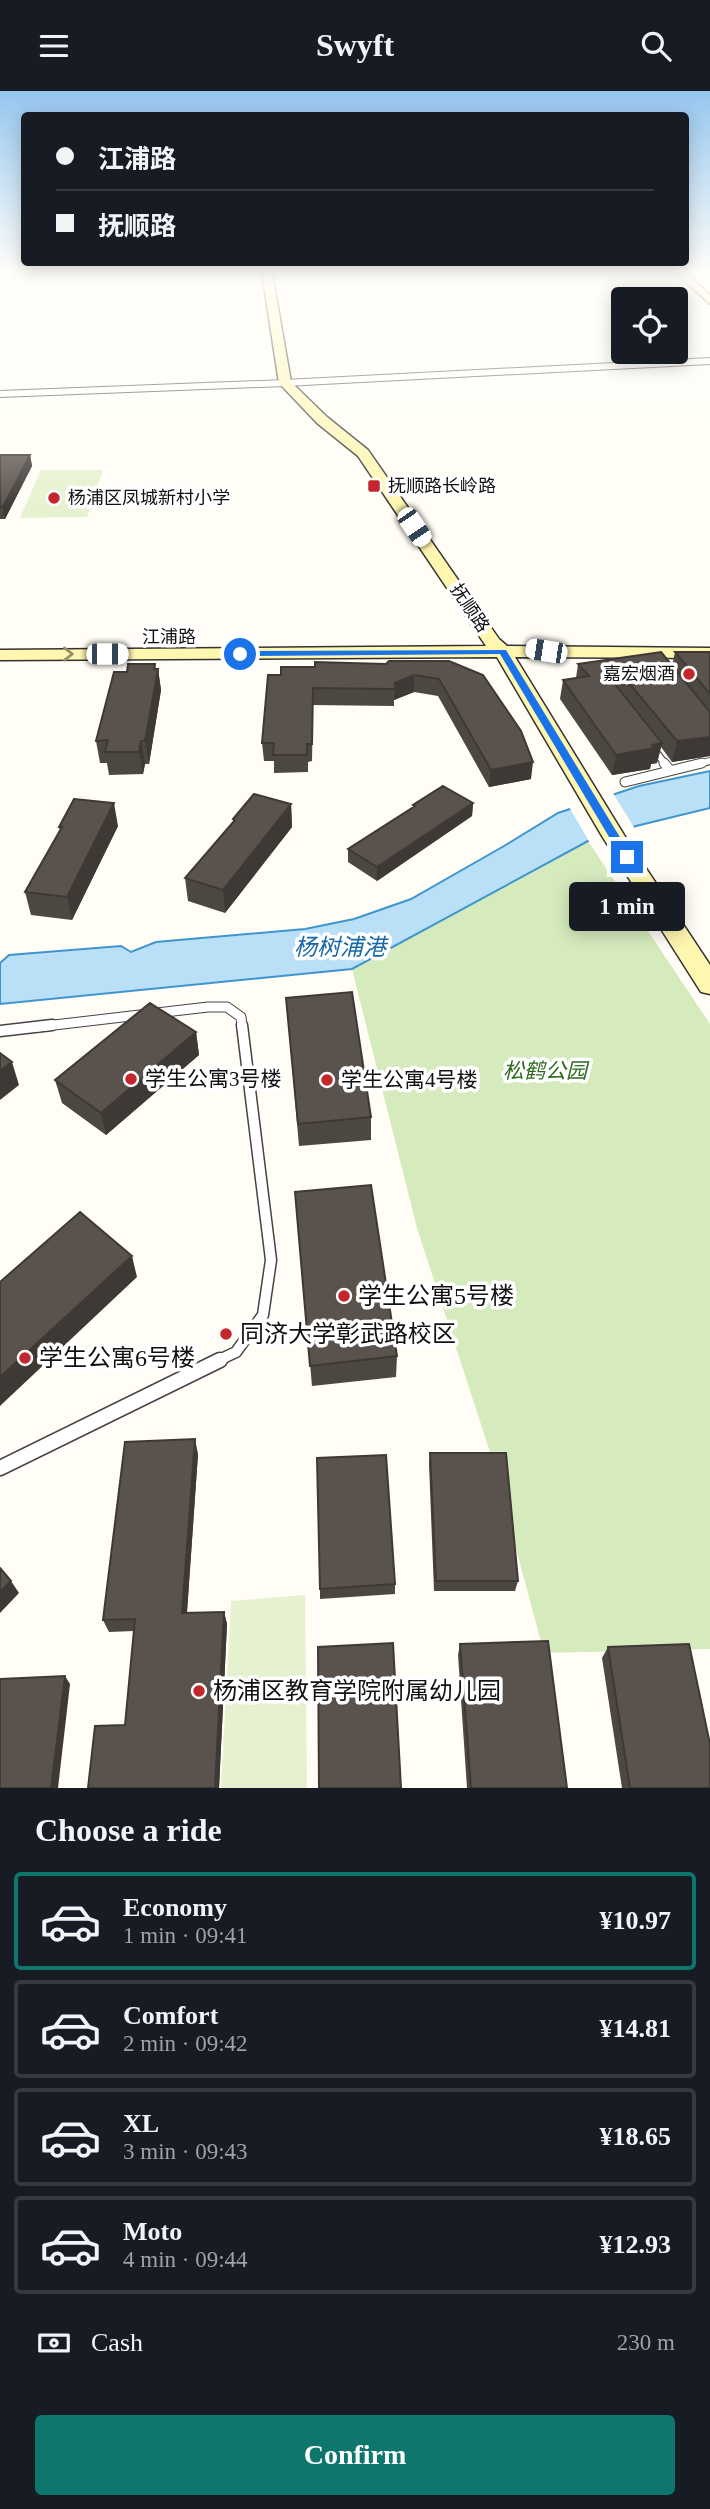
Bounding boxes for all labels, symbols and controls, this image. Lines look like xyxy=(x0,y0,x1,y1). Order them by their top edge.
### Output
icon: menu xyxy=(35,27,73,65)
text: Swyft xyxy=(316,27,394,63)
icon: search xyxy=(637,27,675,65)
text: 江浦路 xyxy=(98,145,176,174)
text: 抚顺路 xyxy=(98,212,176,241)
map controls xyxy=(611,287,688,364)
button: locate xyxy=(611,287,688,364)
place label: 抚顺路长岭路 xyxy=(388,476,496,496)
marker: 抚顺路长岭路 xyxy=(366,478,382,494)
place label: 杨浦区凤城新村小学 xyxy=(68,488,230,508)
marker: 杨浦区凤城新村小学 xyxy=(46,490,62,506)
car xyxy=(394,504,435,550)
street label: 抚顺路 xyxy=(447,580,493,636)
street label: 江浦路 xyxy=(142,627,196,647)
car xyxy=(524,637,569,665)
route start xyxy=(224,638,256,670)
car xyxy=(87,644,129,665)
one-way arrow xyxy=(63,647,74,662)
place label: 嘉宏烟酒 xyxy=(603,664,675,684)
marker: 嘉宏烟酒 xyxy=(681,666,697,682)
route end xyxy=(611,841,643,873)
callout: 1 min xyxy=(569,881,685,931)
text: 1 min xyxy=(599,894,655,919)
water label: 杨树浦港 xyxy=(294,935,389,960)
park label: 松鹤公园 xyxy=(503,1059,590,1083)
place label: 学生公寓3号楼 xyxy=(145,1067,282,1091)
place label: 学生公寓4号楼 xyxy=(341,1068,478,1092)
marker: 学生公寓3号楼 xyxy=(123,1071,139,1087)
marker: 学生公寓4号楼 xyxy=(319,1072,335,1088)
place label: 学生公寓5号楼 xyxy=(358,1283,514,1309)
marker: 学生公寓5号楼 xyxy=(336,1288,352,1304)
place label: 同济大学彰武路校区 xyxy=(240,1321,456,1347)
marker: 同济大学彰武路校区 xyxy=(218,1326,234,1342)
place label: 学生公寓6号楼 xyxy=(39,1345,195,1371)
marker: 学生公寓6号楼 xyxy=(17,1350,33,1366)
place label: 杨浦区教育学院附属幼儿园 xyxy=(213,1678,501,1704)
marker: 杨浦区教育学院附属幼儿园 xyxy=(191,1683,207,1699)
text: Choose a ride xyxy=(35,1812,222,1848)
icon: car xyxy=(39,1890,102,1953)
text: Economy xyxy=(123,1893,227,1922)
text: ¥10.97 xyxy=(600,1906,671,1935)
text: 1 min · 09:41 xyxy=(123,1923,248,1948)
icon: car xyxy=(39,1998,102,2061)
text: Comfort xyxy=(123,2001,218,2030)
text: ¥14.81 xyxy=(600,2014,671,2043)
text: 2 min · 09:42 xyxy=(123,2031,248,2056)
icon: car xyxy=(39,2106,102,2169)
text: XL xyxy=(123,2109,159,2138)
text: ¥18.65 xyxy=(600,2122,671,2151)
text: 3 min · 09:43 xyxy=(123,2139,248,2164)
icon: car xyxy=(39,2214,102,2277)
text: Moto xyxy=(123,2217,182,2246)
text: ¥12.93 xyxy=(600,2230,671,2259)
text: 4 min · 09:44 xyxy=(123,2247,248,2272)
icon: cash xyxy=(35,2324,73,2362)
text: Cash xyxy=(91,2328,143,2357)
text: 230 m xyxy=(617,2330,675,2355)
button: Confirm xyxy=(35,2415,675,2495)

